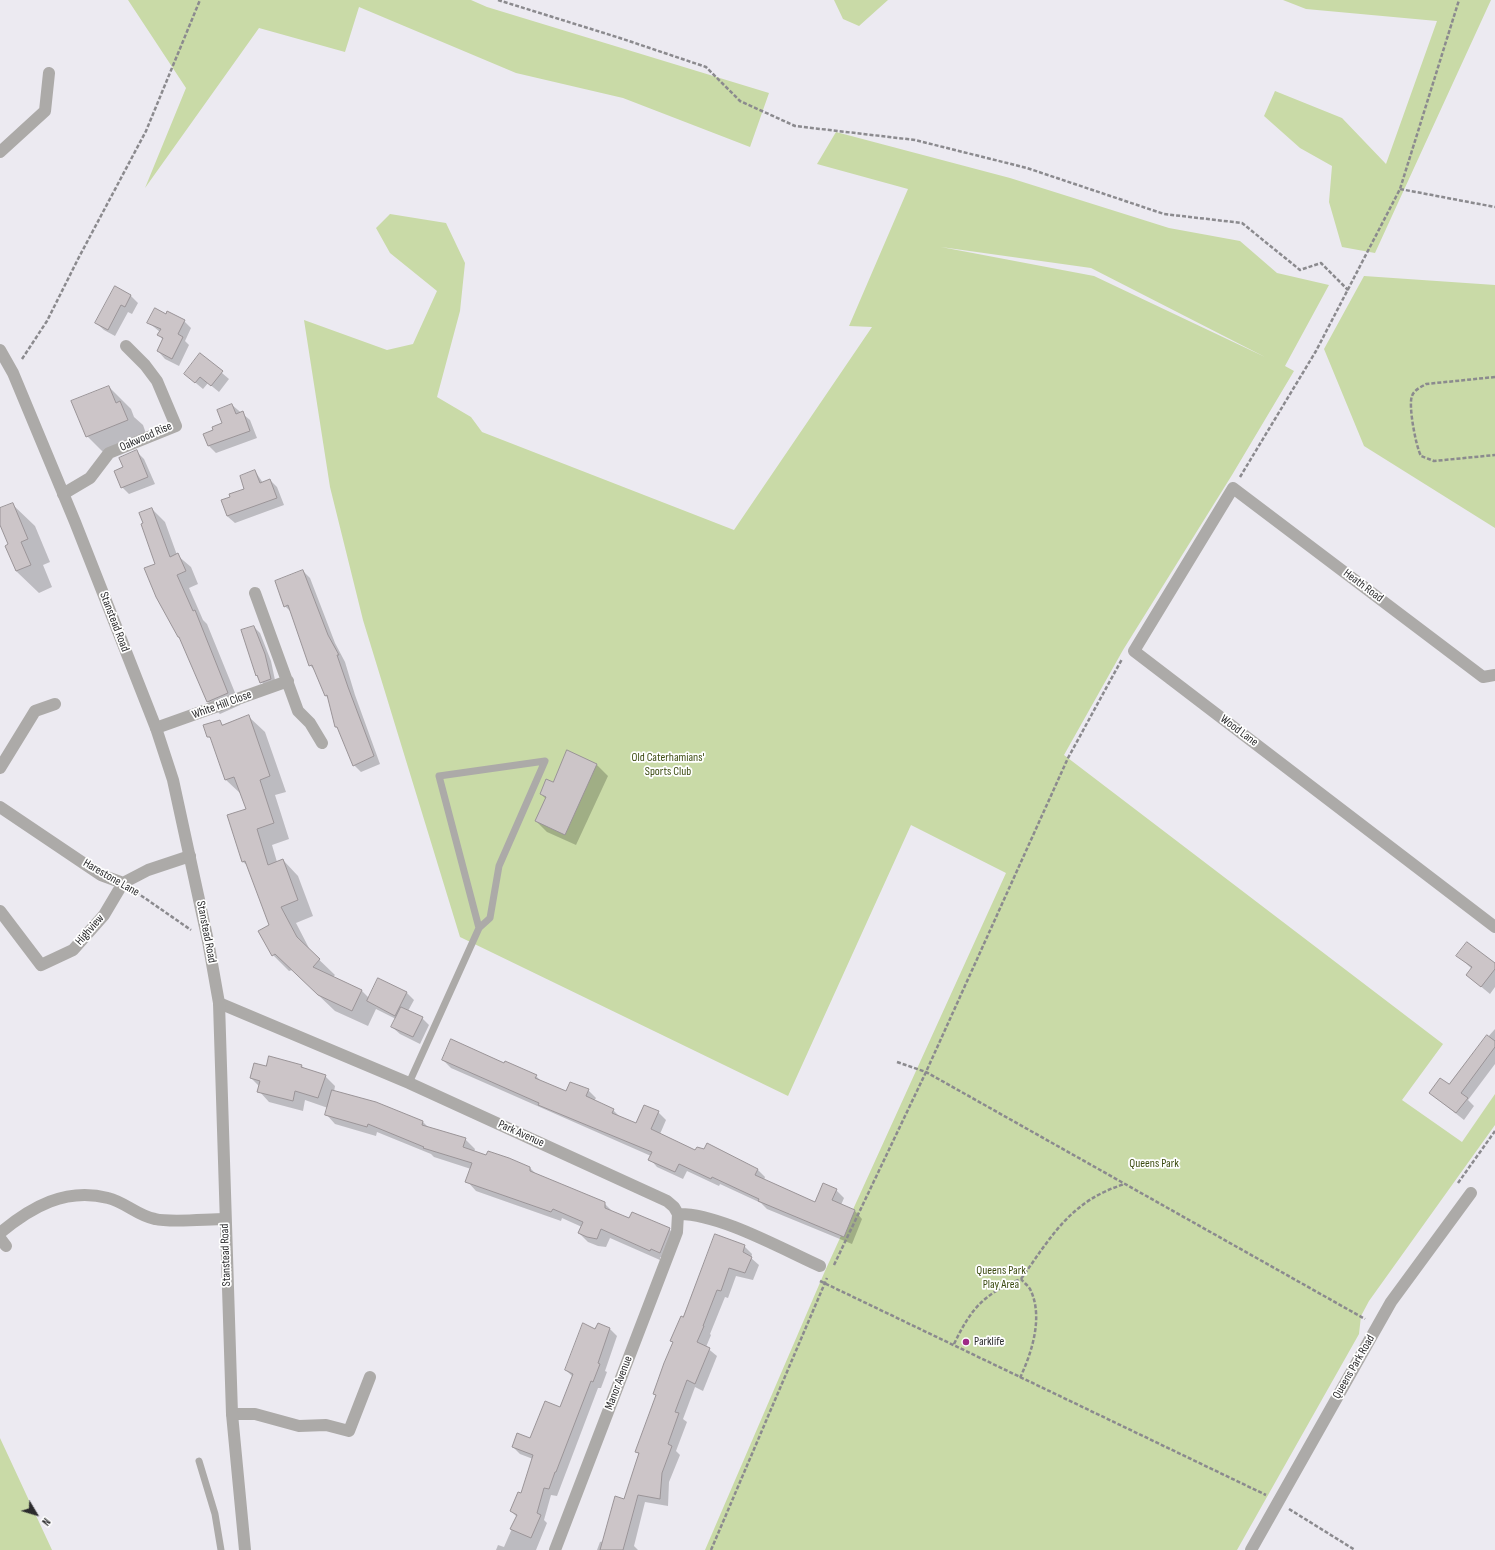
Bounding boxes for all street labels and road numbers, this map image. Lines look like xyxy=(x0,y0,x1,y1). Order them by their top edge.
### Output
street label: Oakwood Rise xyxy=(118,419,174,455)
street label: Heath Road xyxy=(1340,566,1386,606)
street label: Stanstead Road xyxy=(96,590,132,654)
street label: White Hill Close xyxy=(190,688,254,722)
street label: Wood Lane xyxy=(1217,712,1261,750)
street label: Harestone Lane xyxy=(80,856,142,900)
street label: Stanstead Road xyxy=(193,900,219,964)
street label: Highview xyxy=(73,911,107,949)
street label: Park Avenue xyxy=(496,1117,546,1151)
street label: Stanstead Road xyxy=(218,1223,234,1287)
street label: Queens Park Road xyxy=(1330,1332,1378,1402)
street label: Manor Avenue xyxy=(602,1354,636,1412)

